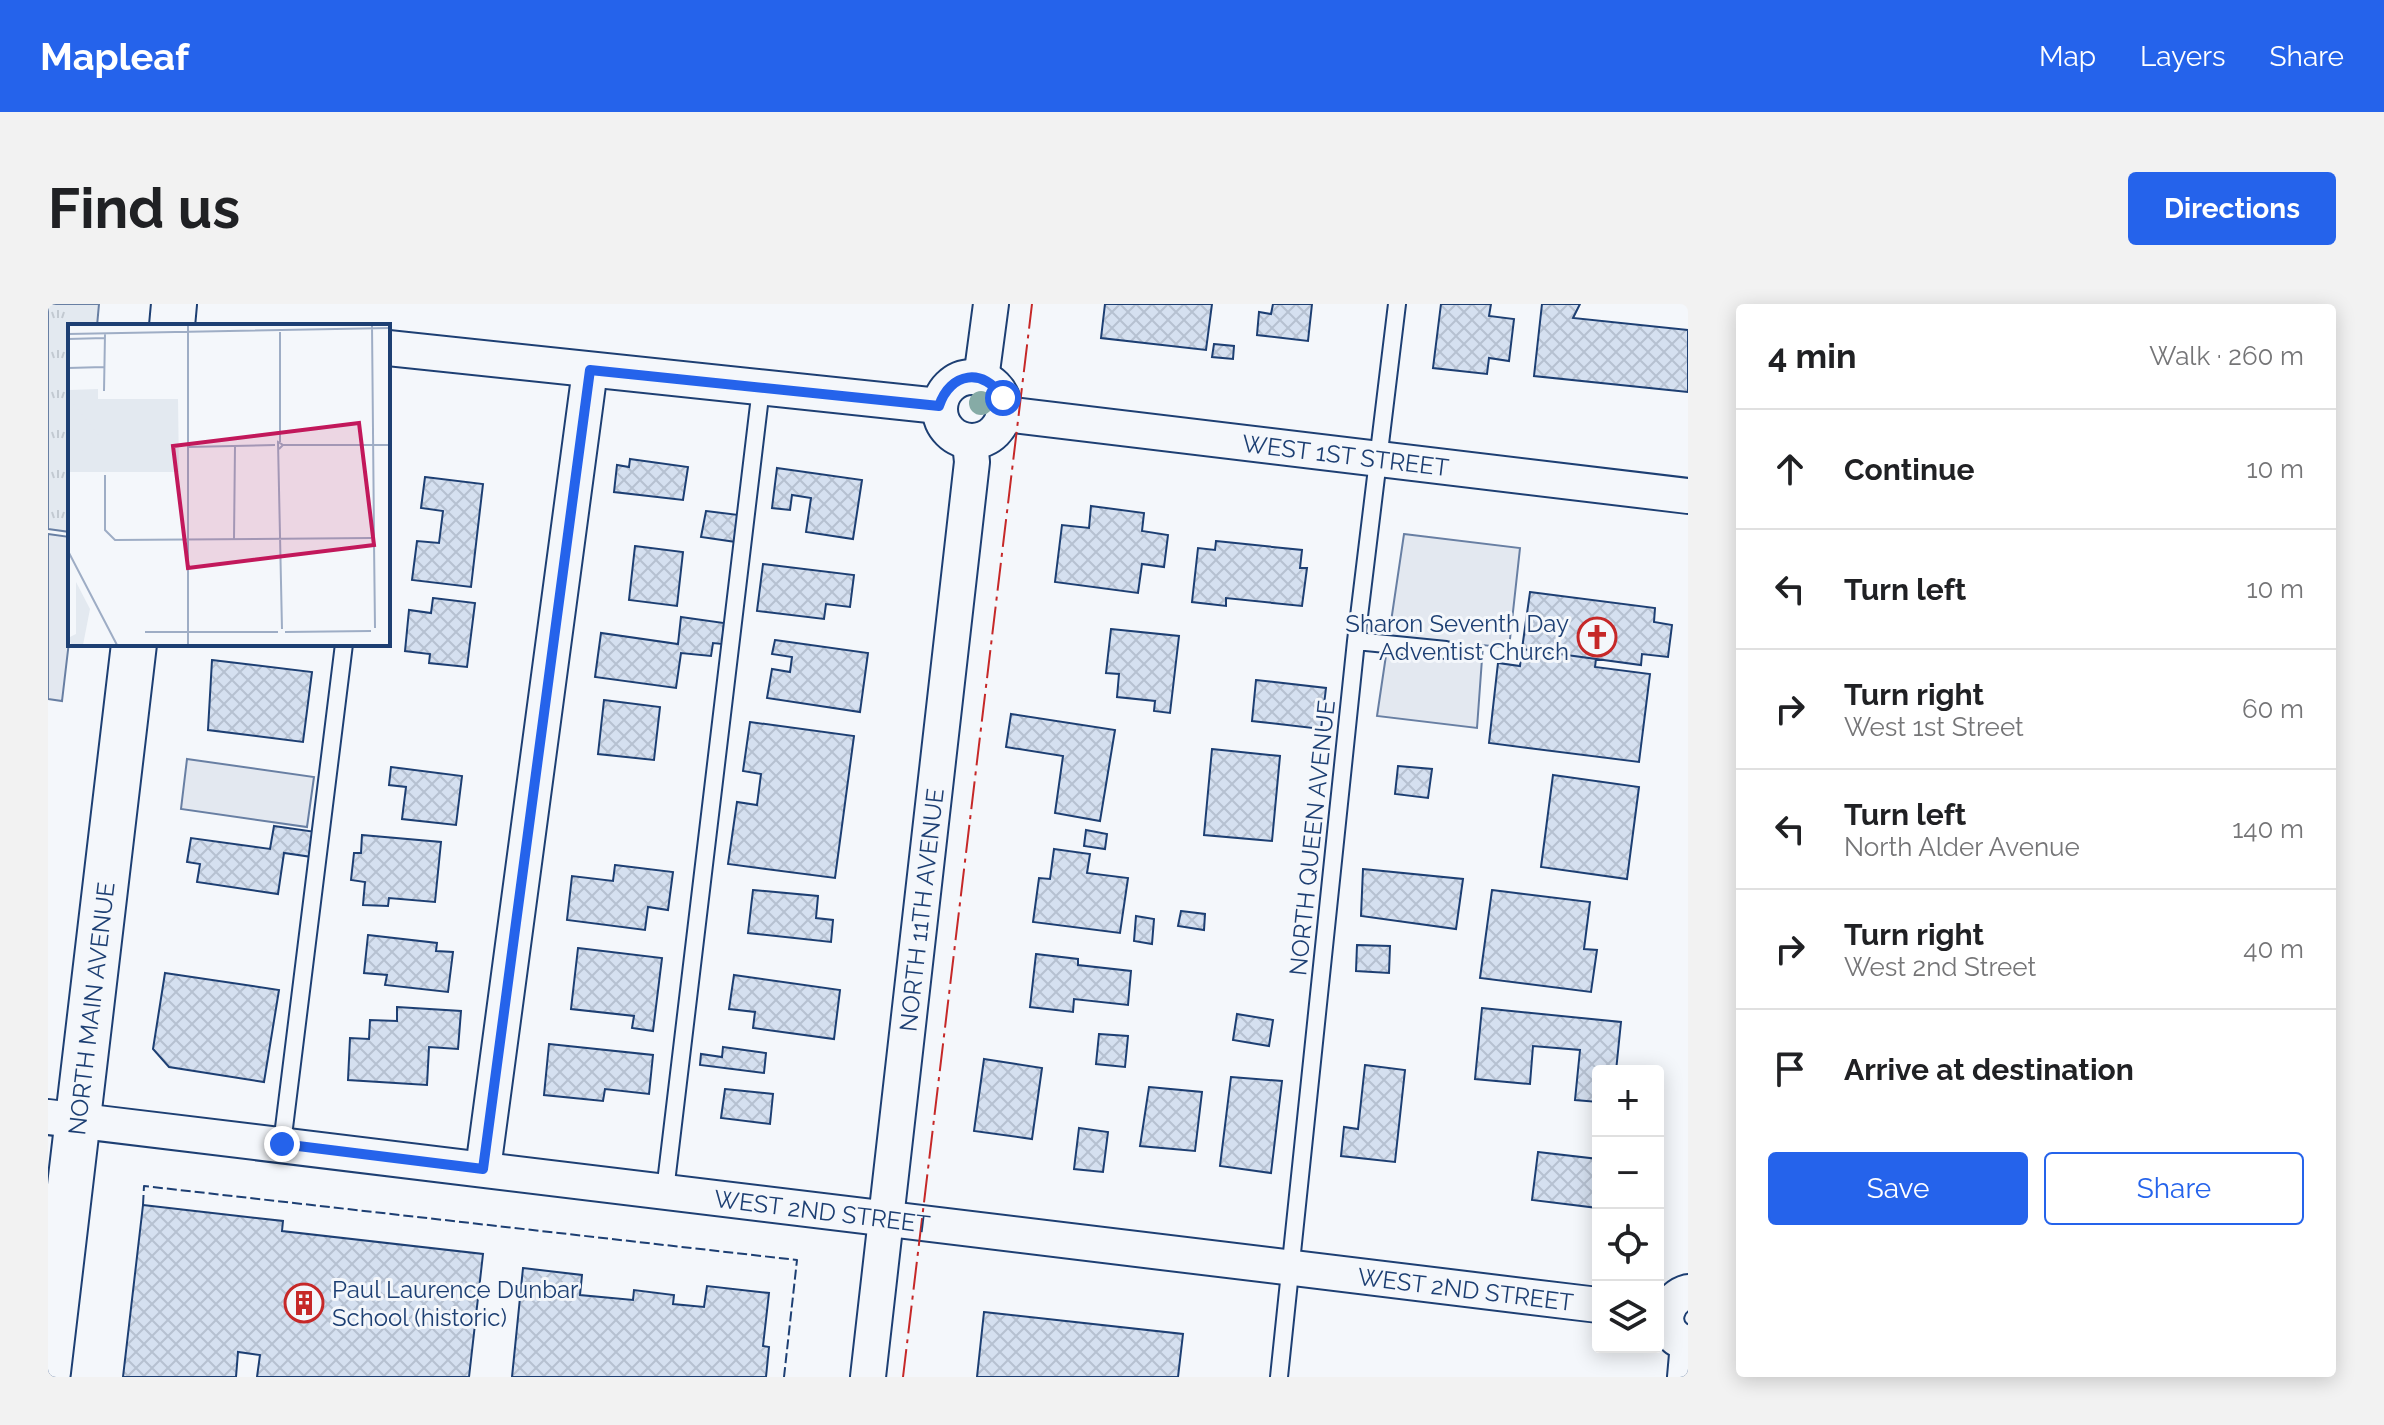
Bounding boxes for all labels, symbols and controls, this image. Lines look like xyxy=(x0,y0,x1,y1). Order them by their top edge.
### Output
text: Mapleaf xyxy=(40,34,189,79)
text: Map xyxy=(2039,40,2096,73)
text: Layers xyxy=(2140,40,2226,73)
text: Share xyxy=(2270,40,2344,73)
button: Directions xyxy=(2128,172,2336,245)
text: Find us xyxy=(48,175,240,241)
inset map xyxy=(68,324,390,646)
text: 4 min xyxy=(1768,336,1856,376)
text: Walk · 260 m xyxy=(2149,341,2304,371)
route start xyxy=(985,380,1021,416)
street label: WEST 1ST STREET xyxy=(1241,428,1451,482)
icon: ahead xyxy=(1768,447,1812,491)
text: Continue xyxy=(1844,452,1975,487)
text: 10 m xyxy=(2246,454,2304,484)
icon: left xyxy=(1768,567,1812,611)
text: Turn left xyxy=(1844,572,1966,607)
text: 10 m xyxy=(2246,574,2304,604)
place label: Sharon Seventh Day Adventist Church xyxy=(1345,609,1569,666)
church icon: Sharon Seventh Day Adventist Church xyxy=(1576,616,1618,658)
text: Turn right xyxy=(1844,677,1984,712)
icon: right xyxy=(1768,687,1812,731)
text: 60 m xyxy=(2242,694,2304,724)
street label: NORTH QUEEN AVENUE xyxy=(1283,699,1341,977)
text: West 1st Street xyxy=(1844,712,2024,742)
street label: NORTH 11TH AVENUE xyxy=(893,787,949,1033)
text: Turn left xyxy=(1844,797,1966,832)
icon: left xyxy=(1768,807,1812,851)
text: 140 m xyxy=(2232,814,2304,844)
text: North Alder Avenue xyxy=(1844,832,2080,862)
street label: NORTH MAIN AVENUE xyxy=(62,880,120,1137)
text: Turn right xyxy=(1844,917,1984,952)
icon: right xyxy=(1768,927,1812,971)
text: 40 m xyxy=(2243,934,2304,964)
text: West 2nd Street xyxy=(1844,952,2036,982)
icon: arrive xyxy=(1768,1047,1812,1091)
text: Arrive at destination xyxy=(1844,1052,2134,1087)
map controls xyxy=(1592,1065,1664,1353)
button: + xyxy=(1592,1065,1664,1137)
route end xyxy=(264,1126,300,1162)
button: − xyxy=(1592,1137,1664,1209)
button: Save xyxy=(1768,1152,2028,1225)
button: Share xyxy=(2044,1152,2304,1225)
street label: WEST 2ND STREET xyxy=(713,1183,932,1238)
button: locate xyxy=(1592,1209,1664,1281)
street label: WEST 2ND STREET xyxy=(1356,1261,1576,1316)
place label: Paul Laurence Dunbar School (historic) xyxy=(332,1275,579,1332)
button: layers xyxy=(1592,1281,1664,1353)
building icon: Paul Laurence Dunbar School (historic) xyxy=(283,1282,325,1324)

